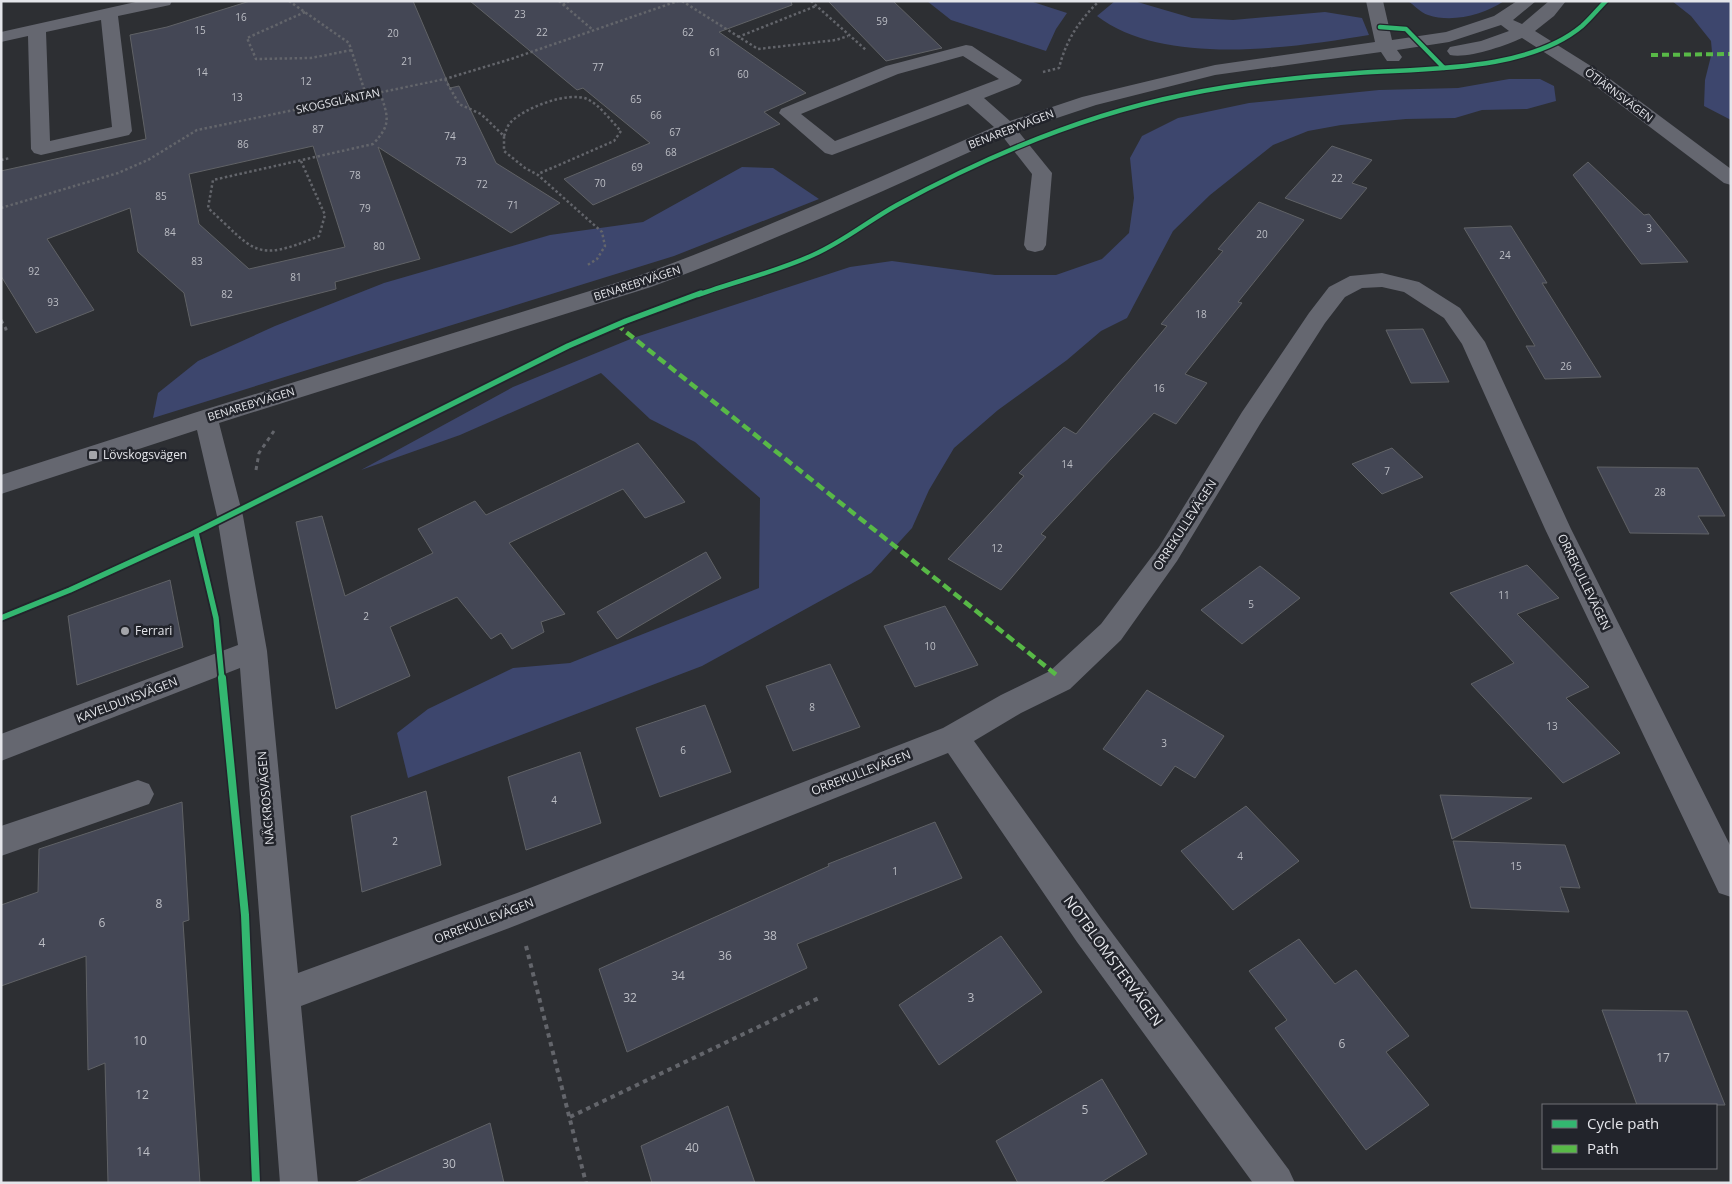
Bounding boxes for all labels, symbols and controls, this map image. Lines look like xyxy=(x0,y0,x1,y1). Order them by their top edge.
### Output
house number: 23 xyxy=(514,7,526,21)
house number: 16 xyxy=(235,10,247,24)
house number: 59 xyxy=(876,14,888,28)
house number: 15 xyxy=(194,23,206,37)
house number: 22 xyxy=(536,25,548,39)
house number: 62 xyxy=(682,25,694,39)
house number: 20 xyxy=(387,26,399,40)
house number: 61 xyxy=(709,45,721,59)
house number: 21 xyxy=(401,54,413,68)
house number: 77 xyxy=(592,60,604,74)
street label: ÖTJÄRNSVÄGEN xyxy=(1582,64,1656,125)
house number: 14 xyxy=(196,65,208,79)
house number: 60 xyxy=(737,67,749,81)
house number: 12 xyxy=(300,74,312,88)
street label: SKOGSGLÄNTAN xyxy=(294,84,381,117)
house number: 13 xyxy=(231,90,243,104)
house number: 65 xyxy=(630,92,642,106)
street label: BENAREBYVÄGEN xyxy=(966,105,1056,152)
house number: 66 xyxy=(650,108,662,122)
house number: 87 xyxy=(312,122,324,136)
house number: 67 xyxy=(669,125,681,139)
house number: 74 xyxy=(444,129,456,143)
house number: 86 xyxy=(237,137,249,151)
house number: 68 xyxy=(665,145,677,159)
house number: 73 xyxy=(455,154,467,168)
house number: 69 xyxy=(631,160,643,174)
house number: 78 xyxy=(349,168,361,182)
house number: 22 xyxy=(1331,171,1343,185)
house number: 70 xyxy=(594,176,606,190)
house number: 72 xyxy=(476,177,488,191)
house number: 85 xyxy=(155,189,167,203)
house number: 71 xyxy=(507,198,519,212)
house number: 79 xyxy=(359,201,371,215)
house number: 3 xyxy=(1646,221,1652,235)
house number: 84 xyxy=(164,225,176,239)
house number: 20 xyxy=(1256,227,1268,241)
house number: 80 xyxy=(373,239,385,253)
house number: 24 xyxy=(1499,248,1511,262)
house number: 83 xyxy=(191,254,203,268)
street label: BENAREBYVÄGEN xyxy=(591,261,682,304)
house number: 92 xyxy=(28,264,40,278)
house number: 81 xyxy=(290,270,302,284)
house number: 82 xyxy=(221,287,233,301)
house number: 93 xyxy=(47,295,59,309)
house number: 18 xyxy=(1195,307,1207,321)
house number: 26 xyxy=(1560,359,1572,373)
house number: 16 xyxy=(1153,381,1165,395)
street label: BENAREBYVÄGEN xyxy=(205,383,296,424)
place label: Lövskogsvägen xyxy=(103,446,187,463)
marker: Lövskogsvägen xyxy=(87,449,99,461)
house number: 14 xyxy=(1061,457,1073,471)
house number: 7 xyxy=(1384,464,1390,478)
street label: ORREKULLEVÄGEN xyxy=(1149,476,1220,574)
house number: 28 xyxy=(1654,485,1666,499)
street label: ORREKULLEVÄGEN xyxy=(1554,531,1615,633)
house number: 12 xyxy=(991,541,1003,555)
house number: 11 xyxy=(1498,588,1510,602)
house number: 5 xyxy=(1248,597,1254,611)
house number: 2 xyxy=(363,609,369,623)
place label: Ferrari xyxy=(135,622,172,639)
marker: Ferrari xyxy=(119,625,131,637)
house number: 10 xyxy=(924,639,936,653)
street label: KAVELDUNSVÄGEN xyxy=(74,672,180,727)
house number: 8 xyxy=(809,700,815,714)
house number: 13 xyxy=(1546,719,1558,733)
house number: 3 xyxy=(1161,736,1167,750)
house number: 6 xyxy=(680,743,686,757)
street label: ORREKULLEVÄGEN xyxy=(809,746,913,799)
street label: NÄCKROSVÄGEN xyxy=(253,750,278,846)
house number: 4 xyxy=(551,793,557,807)
house number: 2 xyxy=(392,834,398,848)
house number: 4 xyxy=(1237,849,1243,863)
house number: 15 xyxy=(1510,859,1522,873)
house number: 1 xyxy=(892,864,898,878)
street label: NOTBLOMSTERVÄGEN xyxy=(1060,891,1168,1030)
street label: ORREKULLEVÄGEN xyxy=(432,894,536,947)
house number: 8 xyxy=(156,895,163,912)
house number: 6 xyxy=(99,914,106,931)
house number: 38 xyxy=(763,927,777,944)
house number: 4 xyxy=(39,934,46,951)
house number: 36 xyxy=(718,947,732,964)
house number: 34 xyxy=(671,967,685,984)
house number: 32 xyxy=(623,989,637,1006)
house number: 3 xyxy=(968,989,975,1006)
house number: 10 xyxy=(133,1032,147,1049)
house number: 6 xyxy=(1339,1035,1346,1052)
house number: 17 xyxy=(1656,1049,1670,1066)
house number: 12 xyxy=(135,1086,149,1103)
house number: 5 xyxy=(1082,1101,1089,1118)
legend xyxy=(1542,1104,1717,1169)
text: Cycle path xyxy=(1587,1113,1659,1133)
text: Path xyxy=(1587,1138,1619,1158)
house number: 40 xyxy=(685,1139,699,1156)
house number: 14 xyxy=(136,1143,150,1160)
house number: 30 xyxy=(442,1155,456,1172)

